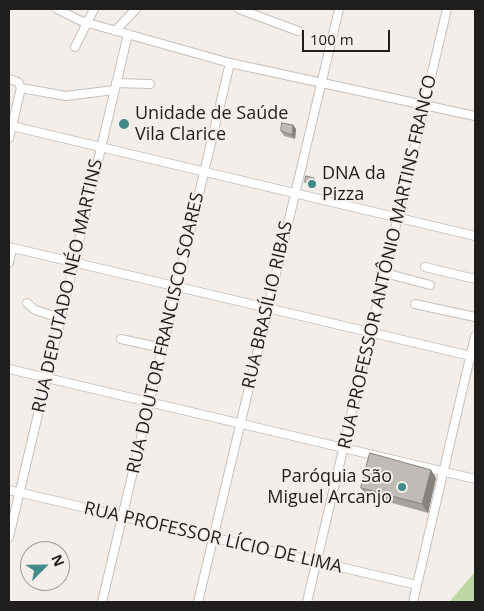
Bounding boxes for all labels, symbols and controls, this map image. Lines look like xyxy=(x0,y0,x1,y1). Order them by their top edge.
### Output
scale bar xyxy=(304,20,392,52)
text: 100 m xyxy=(310,29,354,49)
street label: RUA PROFESSOR ANTÔNIO MARTINS FRANCO xyxy=(334,73,442,451)
place label: Unidade de Saúde Vila Clarice xyxy=(135,103,288,146)
marker: Unidade de Saúde Vila Clarice xyxy=(117,117,131,131)
street label: RUA DEPUTADO NÉO MARTINS xyxy=(28,157,108,415)
place label: DNA da Pizza xyxy=(322,163,386,205)
marker: DNA da Pizza xyxy=(306,178,318,190)
street label: RUA DOUTOR FRANCISCO SOARES xyxy=(123,190,209,476)
street label: RUA BRASÍLIO RIBAS xyxy=(238,219,298,391)
place label: Paróquia São Miguel Arcanjo xyxy=(267,466,392,508)
marker: Paróquia São Miguel Arcanjo xyxy=(396,481,408,493)
street label: RUA PROFESSOR LÍCIO DE LIMA xyxy=(82,498,344,578)
north arrow xyxy=(20,541,70,591)
text: N xyxy=(47,551,69,569)

